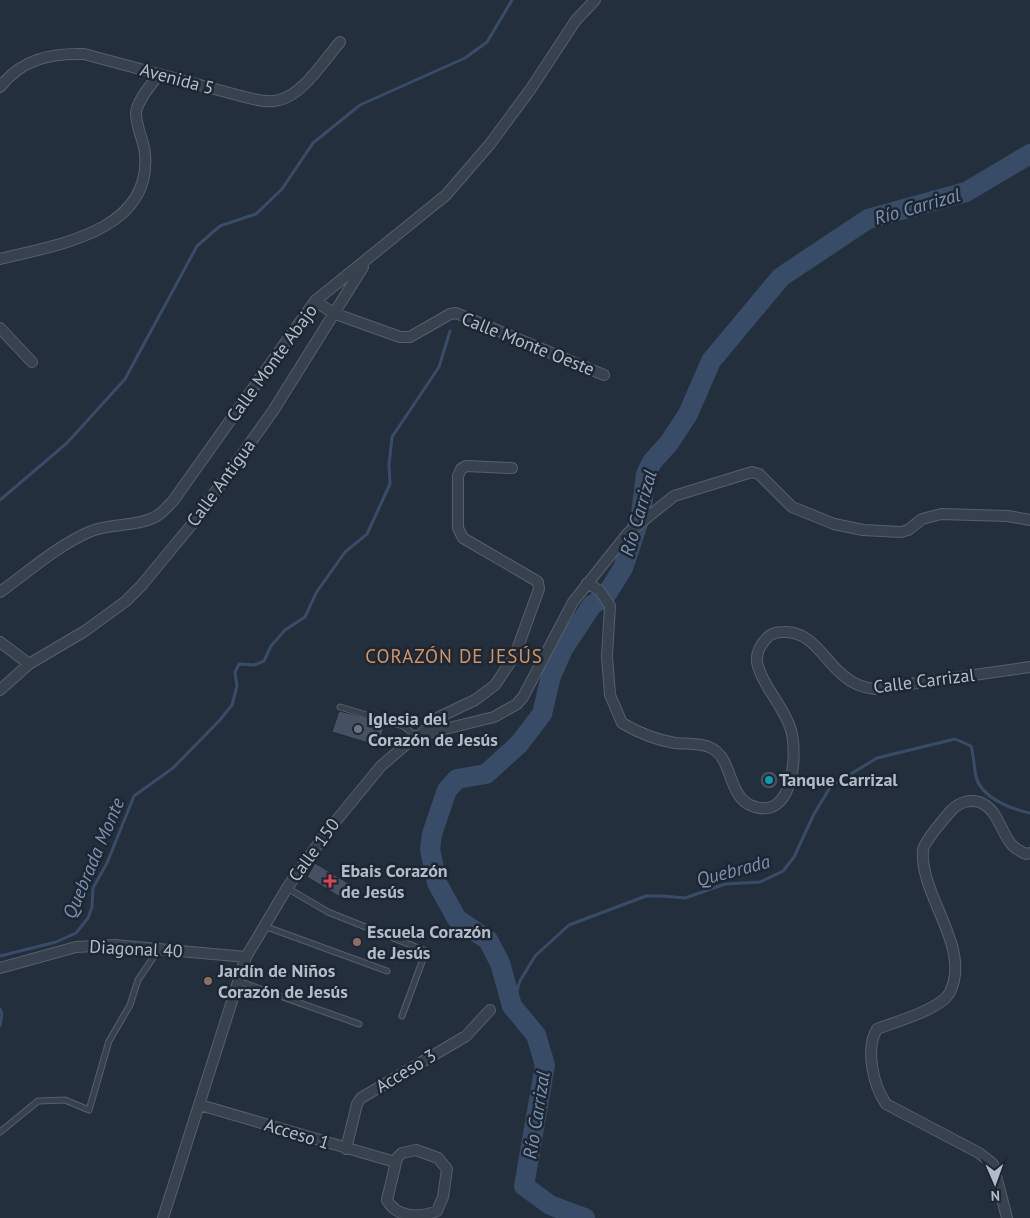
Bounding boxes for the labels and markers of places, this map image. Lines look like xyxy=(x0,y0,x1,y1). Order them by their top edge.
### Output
place label: Iglesia del Corazón de Jesús xyxy=(368,707,498,751)
marker: Iglesia del Corazón de Jesús xyxy=(352,723,364,735)
place label: Tanque Carrizal xyxy=(779,768,898,791)
marker: Tanque Carrizal xyxy=(763,774,775,786)
place label: Ebais Corazón de Jesús xyxy=(341,859,448,903)
marker: Ebais Corazón de Jesús xyxy=(323,874,337,888)
place label: Escuela Corazón de Jesús xyxy=(367,920,491,964)
marker: Escuela Corazón de Jesús xyxy=(351,936,363,948)
place label: Jardín de Niños Corazón de Jesús xyxy=(217,959,348,1003)
marker: Jardín de Niños Corazón de Jesús xyxy=(202,975,214,987)

